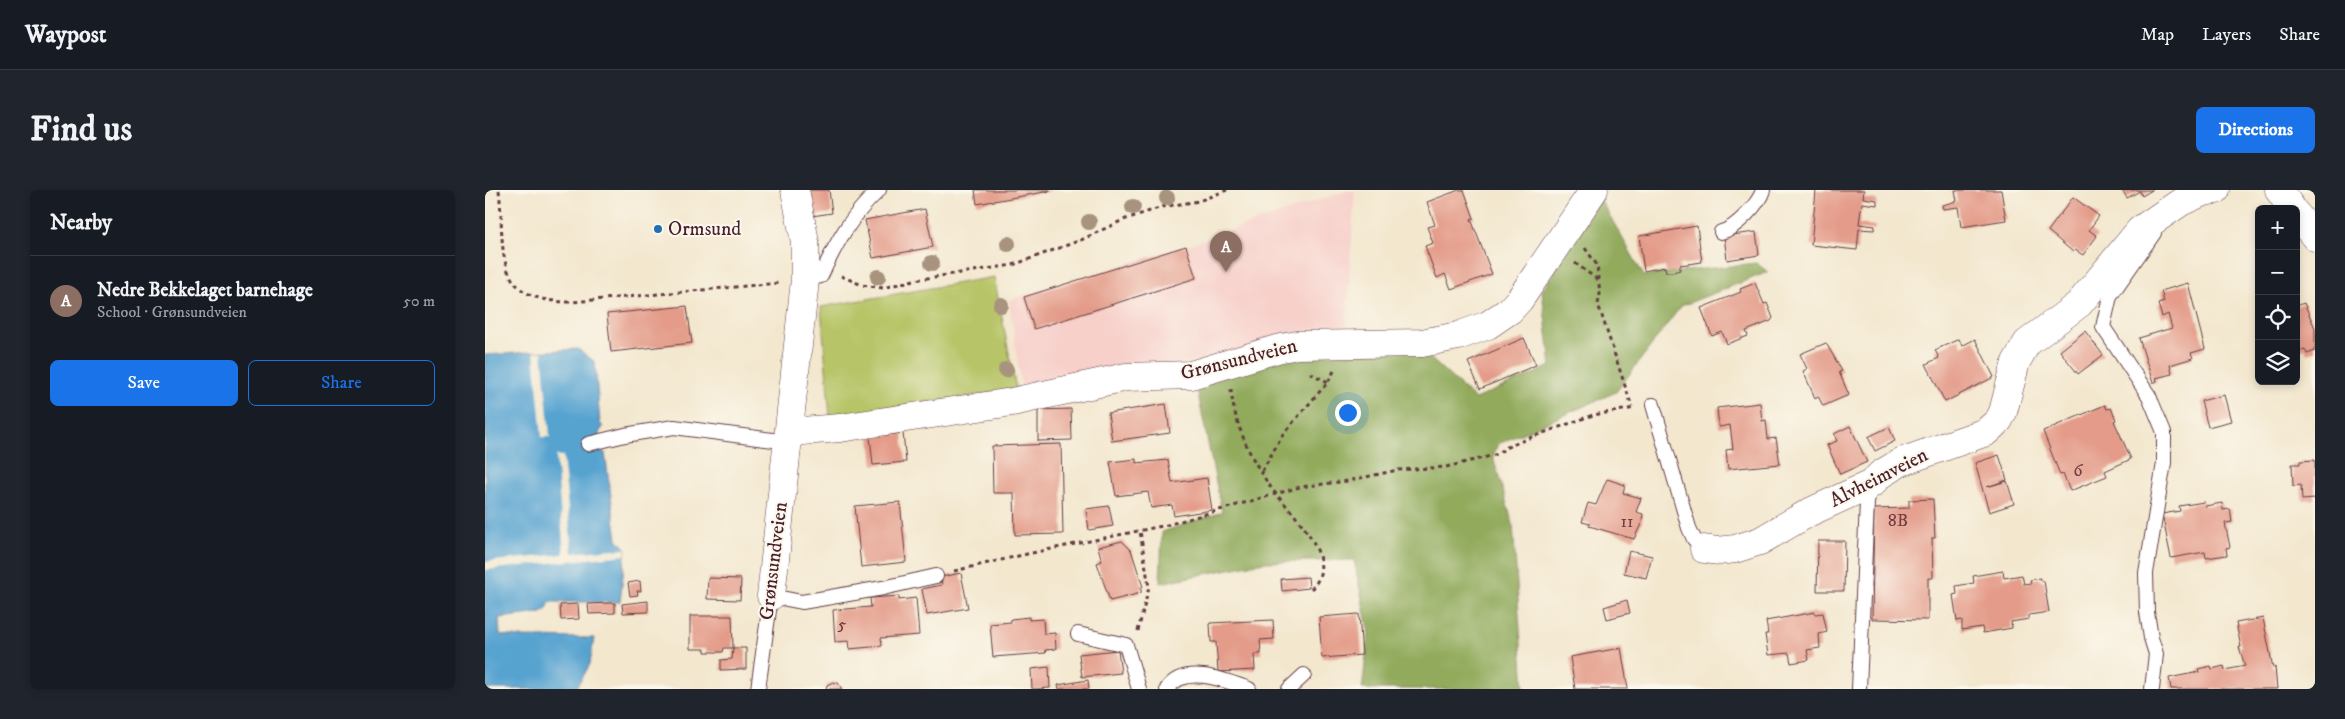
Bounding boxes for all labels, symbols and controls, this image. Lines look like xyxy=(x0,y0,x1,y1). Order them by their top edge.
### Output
text: Waypost xyxy=(25,20,106,50)
text: Map xyxy=(2141,24,2174,46)
text: Layers xyxy=(2202,24,2251,46)
text: Share xyxy=(2279,24,2320,46)
button: Directions xyxy=(2196,107,2315,153)
text: Find us xyxy=(30,108,132,152)
map controls xyxy=(2255,205,2300,385)
button: + xyxy=(2255,205,2300,250)
text: Nearby xyxy=(50,210,112,236)
place label: Ormsund xyxy=(668,217,741,242)
marker: Ormsund xyxy=(652,223,664,235)
pin: A xyxy=(1210,231,1242,272)
button: − xyxy=(2255,250,2300,295)
text: Nedre Bekkelaget barnehage xyxy=(97,279,313,302)
text: A xyxy=(61,291,71,311)
text: 50 m xyxy=(403,291,435,311)
button: locate xyxy=(2255,295,2300,340)
text: School · Grønsundveien xyxy=(97,302,247,322)
street label: Grønsundveien xyxy=(1178,333,1300,387)
button: layers xyxy=(2255,340,2300,385)
button: Save xyxy=(50,360,238,406)
button: Share xyxy=(248,360,435,406)
your location xyxy=(1335,400,1361,426)
street label: Alvheimveien xyxy=(1826,442,1933,513)
house number: 6 xyxy=(2073,460,2083,482)
street label: Grønsundveien xyxy=(754,500,794,622)
house number: 8B xyxy=(1888,510,1908,532)
house number: 11 xyxy=(1620,511,1634,533)
house number: 5 xyxy=(838,614,847,636)

